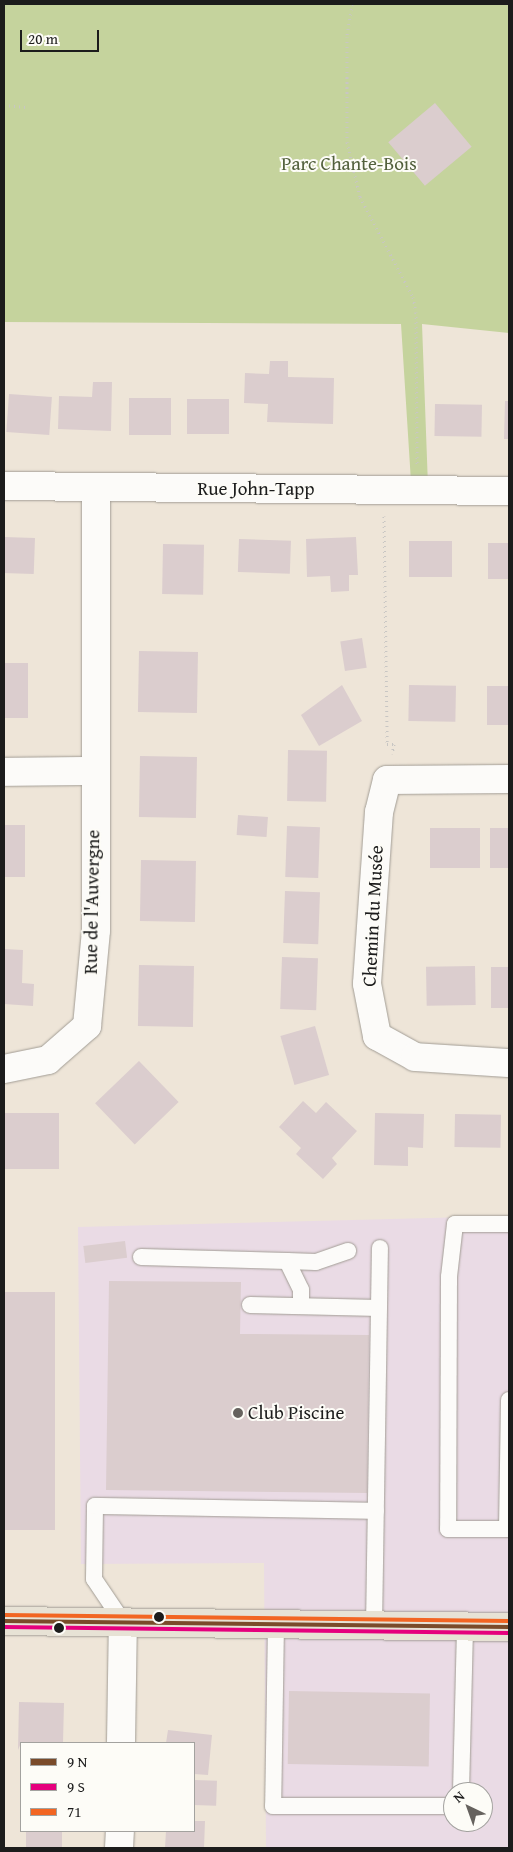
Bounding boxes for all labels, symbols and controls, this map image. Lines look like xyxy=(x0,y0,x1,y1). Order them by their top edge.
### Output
scale bar xyxy=(22,20,101,52)
text: 20 m xyxy=(28,28,58,49)
park label: Parc Chante-Bois xyxy=(281,153,417,175)
street label: Rue John-Tapp xyxy=(197,478,315,500)
street label: Rue de l'Auvergne xyxy=(79,830,105,974)
street label: Chemin du Musée xyxy=(358,845,388,987)
place label: Club Piscine xyxy=(248,1402,344,1424)
marker: Club Piscine xyxy=(232,1407,244,1419)
unlabelled marker xyxy=(154,1612,164,1622)
unlabelled marker xyxy=(54,1623,64,1633)
legend xyxy=(20,1742,195,1832)
text: 9 N xyxy=(67,1751,87,1772)
text: 9 S xyxy=(67,1776,85,1797)
north arrow xyxy=(443,1782,493,1832)
text: N xyxy=(448,1786,469,1807)
text: 71 xyxy=(67,1801,81,1822)

